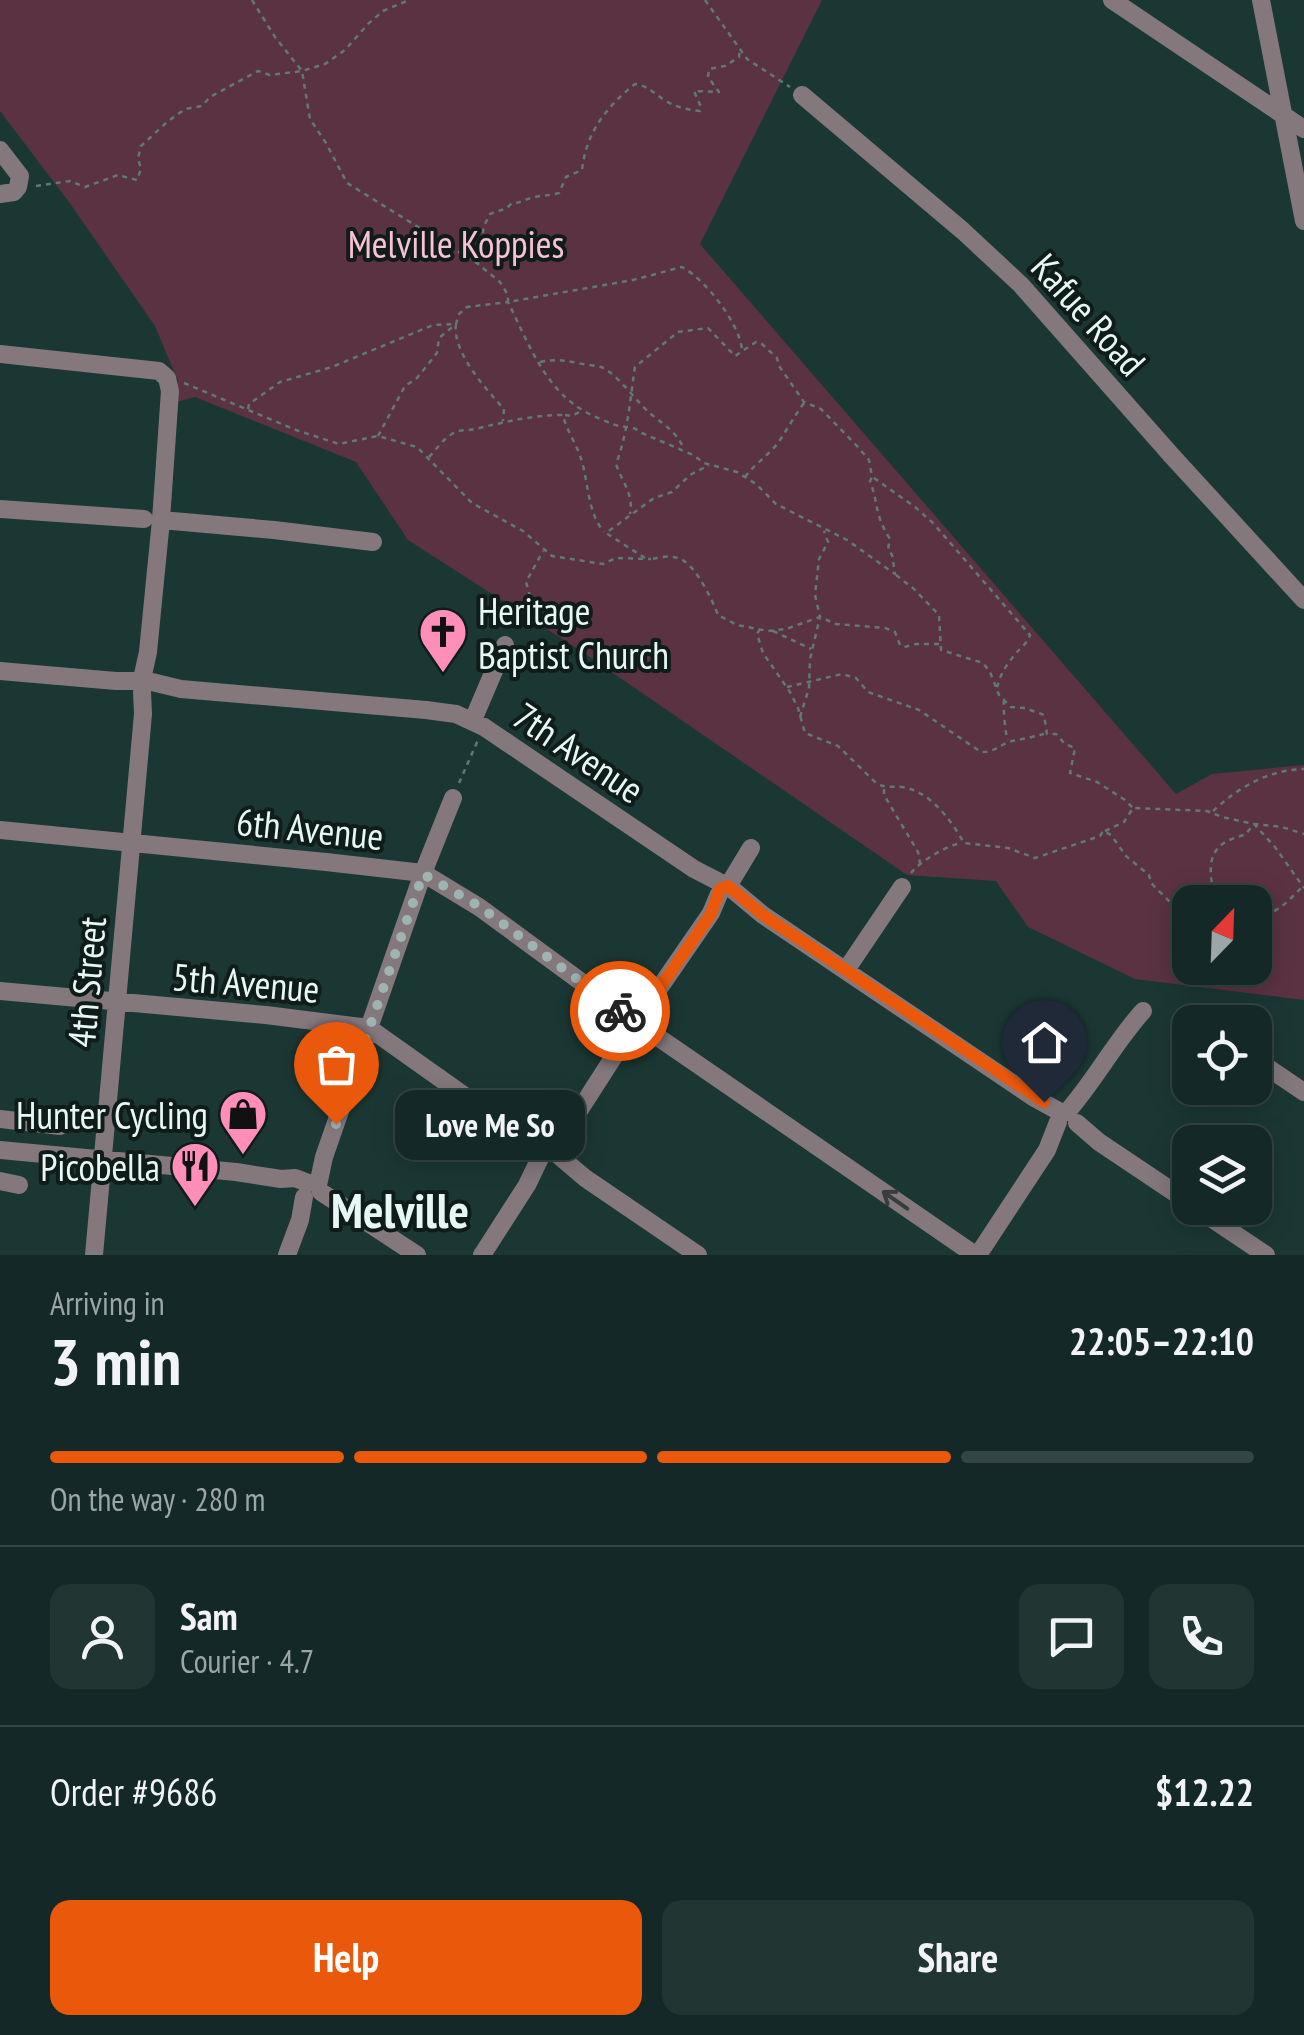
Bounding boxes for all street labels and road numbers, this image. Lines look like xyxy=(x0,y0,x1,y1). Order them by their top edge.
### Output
street label: Kafue Road xyxy=(1021,243,1157,385)
street label: 7th Avenue xyxy=(504,691,654,813)
street label: 6th Avenue xyxy=(234,796,386,860)
street label: 4th Street xyxy=(56,914,116,1049)
street label: 5th Avenue xyxy=(170,951,322,1013)

